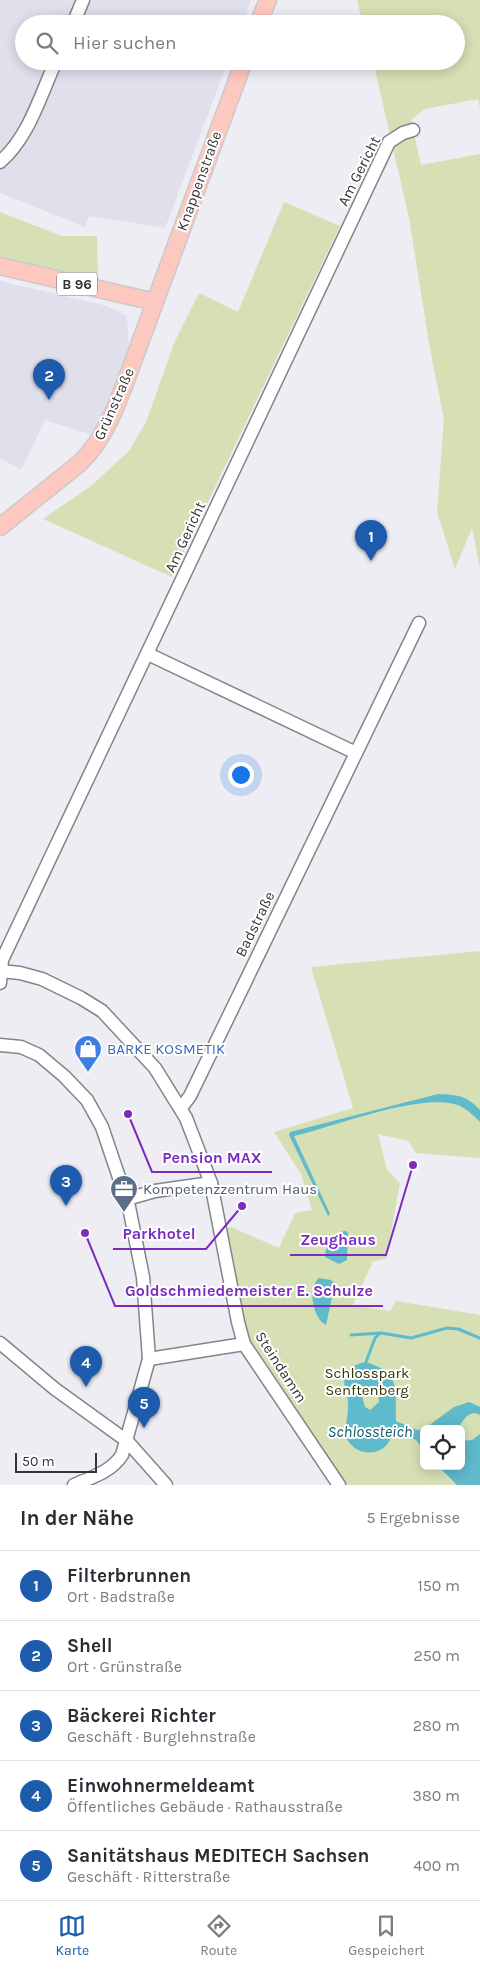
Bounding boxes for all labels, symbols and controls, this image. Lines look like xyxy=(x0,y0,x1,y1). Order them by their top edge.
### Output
search box xyxy=(15,15,465,70)
icon: search xyxy=(33,29,61,57)
text: Hier suchen xyxy=(73,32,176,54)
street label: Knappenstraße xyxy=(173,129,225,233)
street label: Am Gericht xyxy=(334,133,384,209)
road number: B 96 xyxy=(57,272,97,296)
pin: 2 xyxy=(33,359,65,400)
street label: Grünstraße xyxy=(90,365,138,443)
street label: Am Gericht xyxy=(161,498,209,575)
pin: 1 xyxy=(355,520,387,561)
your location xyxy=(228,762,254,788)
street label: Badstraße xyxy=(231,888,279,960)
shop icon: BARKE KOSMETIK xyxy=(73,1034,103,1073)
place label: BARKE KOSMETIK xyxy=(107,1040,225,1058)
callout: Pension MAX xyxy=(152,1141,272,1172)
text: Pension MAX xyxy=(162,1148,262,1167)
pin: 3 xyxy=(50,1165,82,1206)
office icon: Kompetenzzentrum Haus xyxy=(109,1174,139,1213)
place label: Kompetenzzentrum Haus xyxy=(143,1180,317,1198)
callout: Parkhotel xyxy=(113,1218,206,1249)
text: Parkhotel xyxy=(122,1224,196,1243)
callout: Zeughaus xyxy=(290,1224,386,1255)
text: Zeughaus xyxy=(300,1230,376,1249)
callout: Goldschmiedemeister E. Schulze xyxy=(115,1275,383,1306)
text: Goldschmiedemeister E. Schulze xyxy=(125,1281,373,1300)
street label: Steindamm xyxy=(251,1328,311,1406)
pin: 4 xyxy=(70,1346,102,1387)
park label: Schlosspark Senftenberg xyxy=(325,1364,409,1399)
pin: 5 xyxy=(128,1387,160,1428)
water label: Schlossteich xyxy=(327,1422,413,1441)
map controls xyxy=(420,1425,465,1470)
button: locate xyxy=(420,1425,465,1470)
scale bar xyxy=(15,1450,98,1473)
text: 50 m xyxy=(22,1453,55,1470)
text: In der Nähe xyxy=(20,1506,134,1530)
text: 5 Ergebnisse xyxy=(366,1508,460,1527)
text: Filterbrunnen xyxy=(67,1565,191,1587)
text: 1 xyxy=(33,1576,39,1595)
text: 150 m xyxy=(417,1576,460,1595)
text: Ort · Badstraße xyxy=(67,1587,175,1606)
text: Shell xyxy=(67,1635,113,1657)
text: 2 xyxy=(31,1646,41,1665)
text: 250 m xyxy=(413,1646,460,1665)
text: Ort · Grünstraße xyxy=(67,1657,182,1676)
text: Bäckerei Richter xyxy=(67,1705,216,1727)
text: 3 xyxy=(31,1716,41,1735)
text: 280 m xyxy=(413,1716,460,1735)
text: Geschäft · Burglehnstraße xyxy=(67,1727,256,1746)
text: Einwohnermeldeamt xyxy=(67,1775,255,1797)
text: 4 xyxy=(31,1786,41,1805)
text: 380 m xyxy=(412,1786,460,1805)
text: Öffentliches Gebäude · Rathausstraße xyxy=(67,1797,343,1816)
text: Sanitätshaus MEDITECH Sachsen xyxy=(67,1845,369,1867)
text: 5 xyxy=(31,1856,41,1875)
text: 400 m xyxy=(413,1856,460,1875)
text: Geschäft · Ritterstraße xyxy=(67,1867,230,1886)
tab: Karte xyxy=(55,1912,89,1959)
tab: Route xyxy=(200,1912,237,1959)
tab: Gespeichert xyxy=(348,1912,425,1959)

